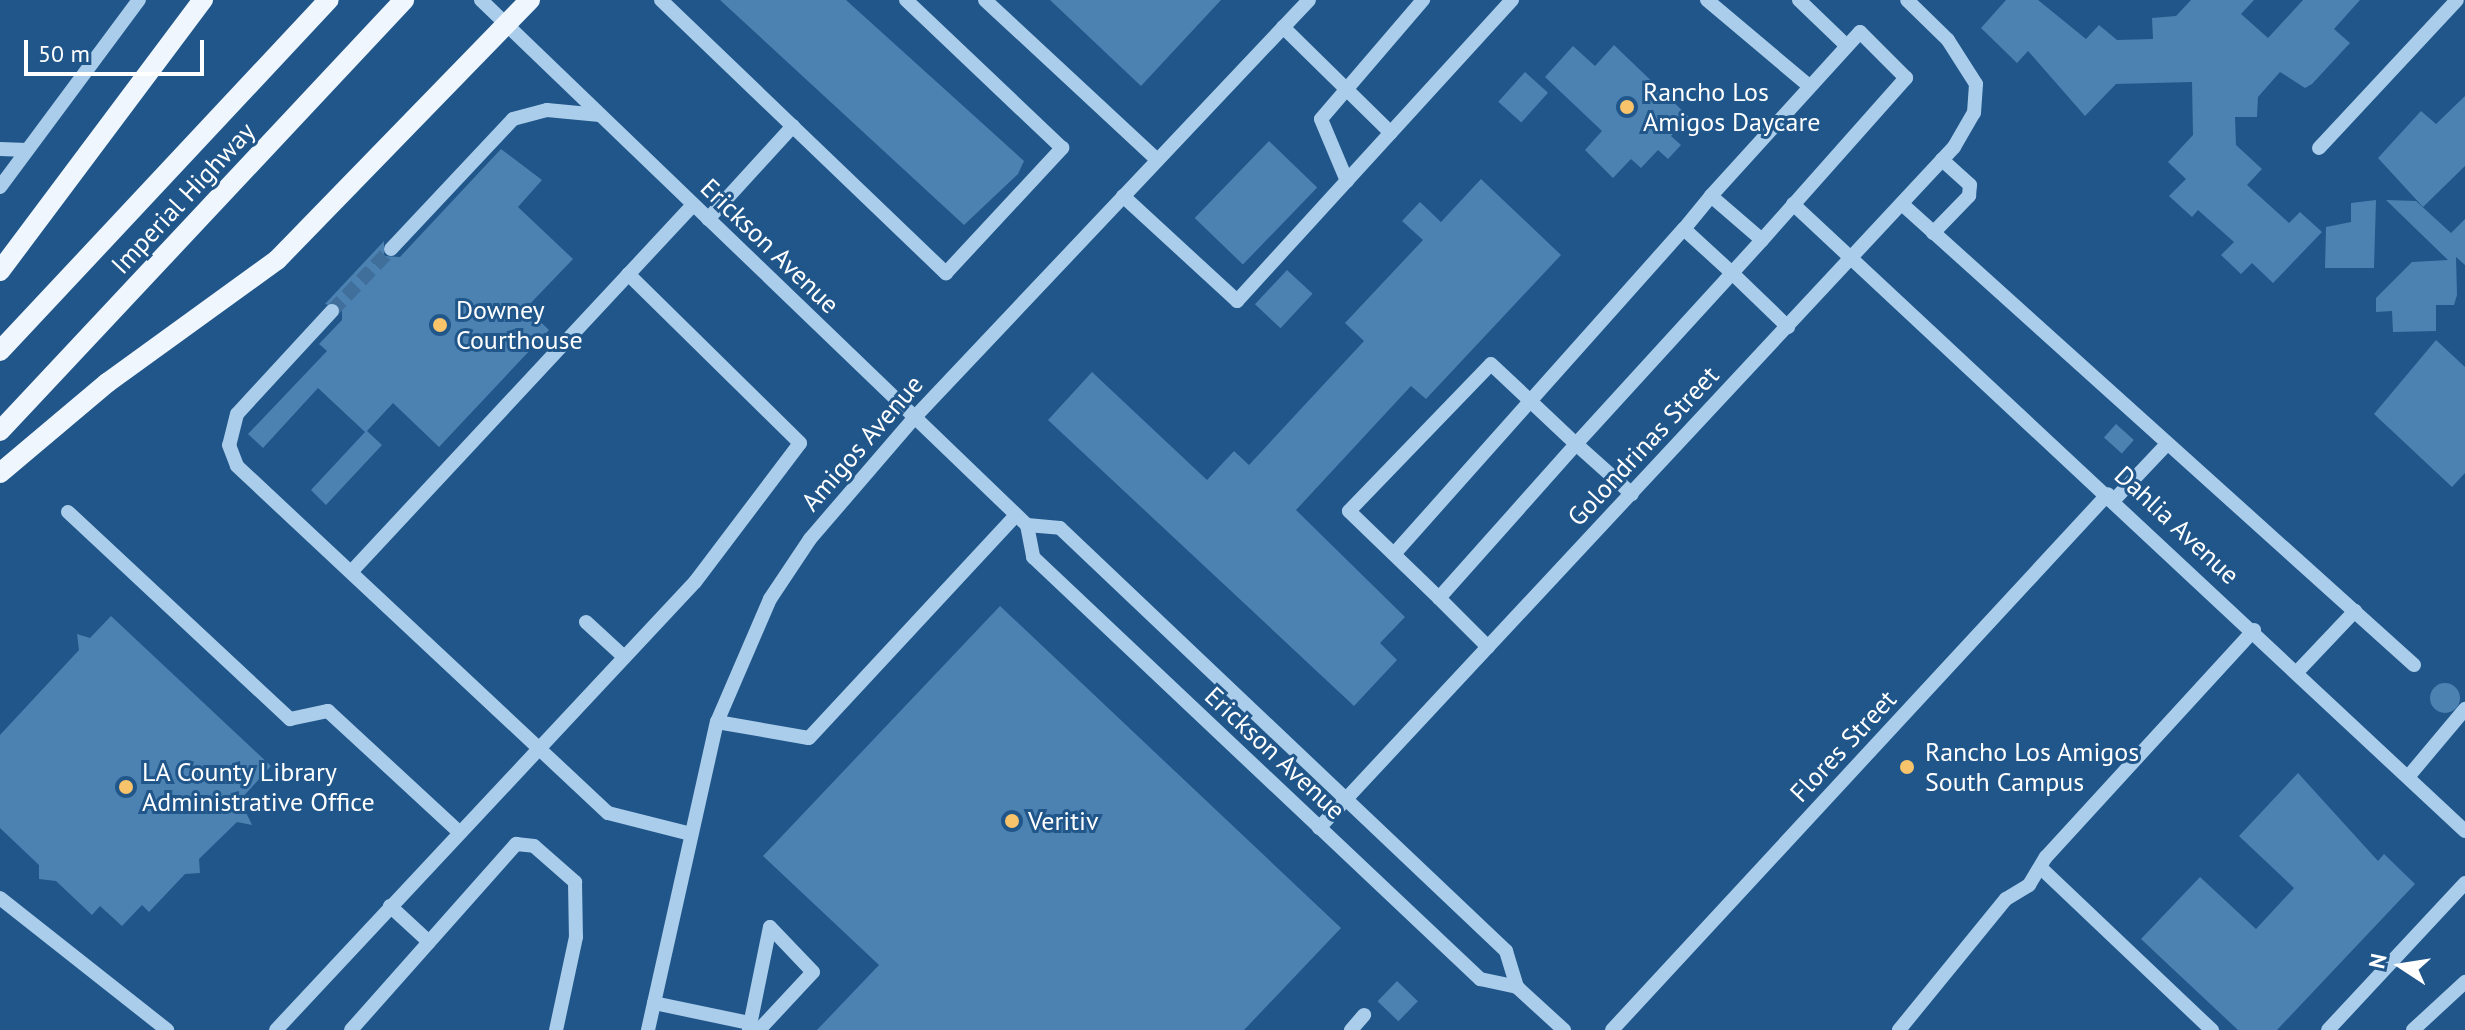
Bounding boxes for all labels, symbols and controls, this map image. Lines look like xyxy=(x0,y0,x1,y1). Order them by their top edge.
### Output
scale bar xyxy=(28,24,208,74)
text: 50 m xyxy=(38,38,90,69)
place label: Rancho Los Amigos Daycare xyxy=(1643,76,1820,138)
marker: Rancho Los Amigos Daycare xyxy=(1618,98,1636,116)
street label: Imperial Highway xyxy=(105,116,261,280)
street label: Erickson Avenue xyxy=(694,172,846,320)
place label: Downey Courthouse xyxy=(456,294,583,356)
marker: Downey Courthouse xyxy=(431,316,449,334)
street label: Golondrinas Street xyxy=(1561,360,1725,532)
street label: Amigos Avenue xyxy=(794,369,930,517)
street label: Dahlia Avenue xyxy=(2108,459,2246,591)
street label: Erickson Avenue xyxy=(1198,680,1352,826)
street label: Flores Street xyxy=(1783,684,1903,808)
place label: Rancho Los Amigos South Campus xyxy=(1925,736,2140,798)
place label: LA County Library Administrative Office xyxy=(142,756,375,818)
marker: Rancho Los Amigos South Campus xyxy=(1896,756,1918,778)
marker: LA County Library Administrative Office xyxy=(117,778,135,796)
place label: Veritiv xyxy=(1028,805,1099,837)
marker: Veritiv xyxy=(1003,812,1021,830)
north arrow xyxy=(2361,926,2441,1006)
text: N xyxy=(2362,951,2393,971)

